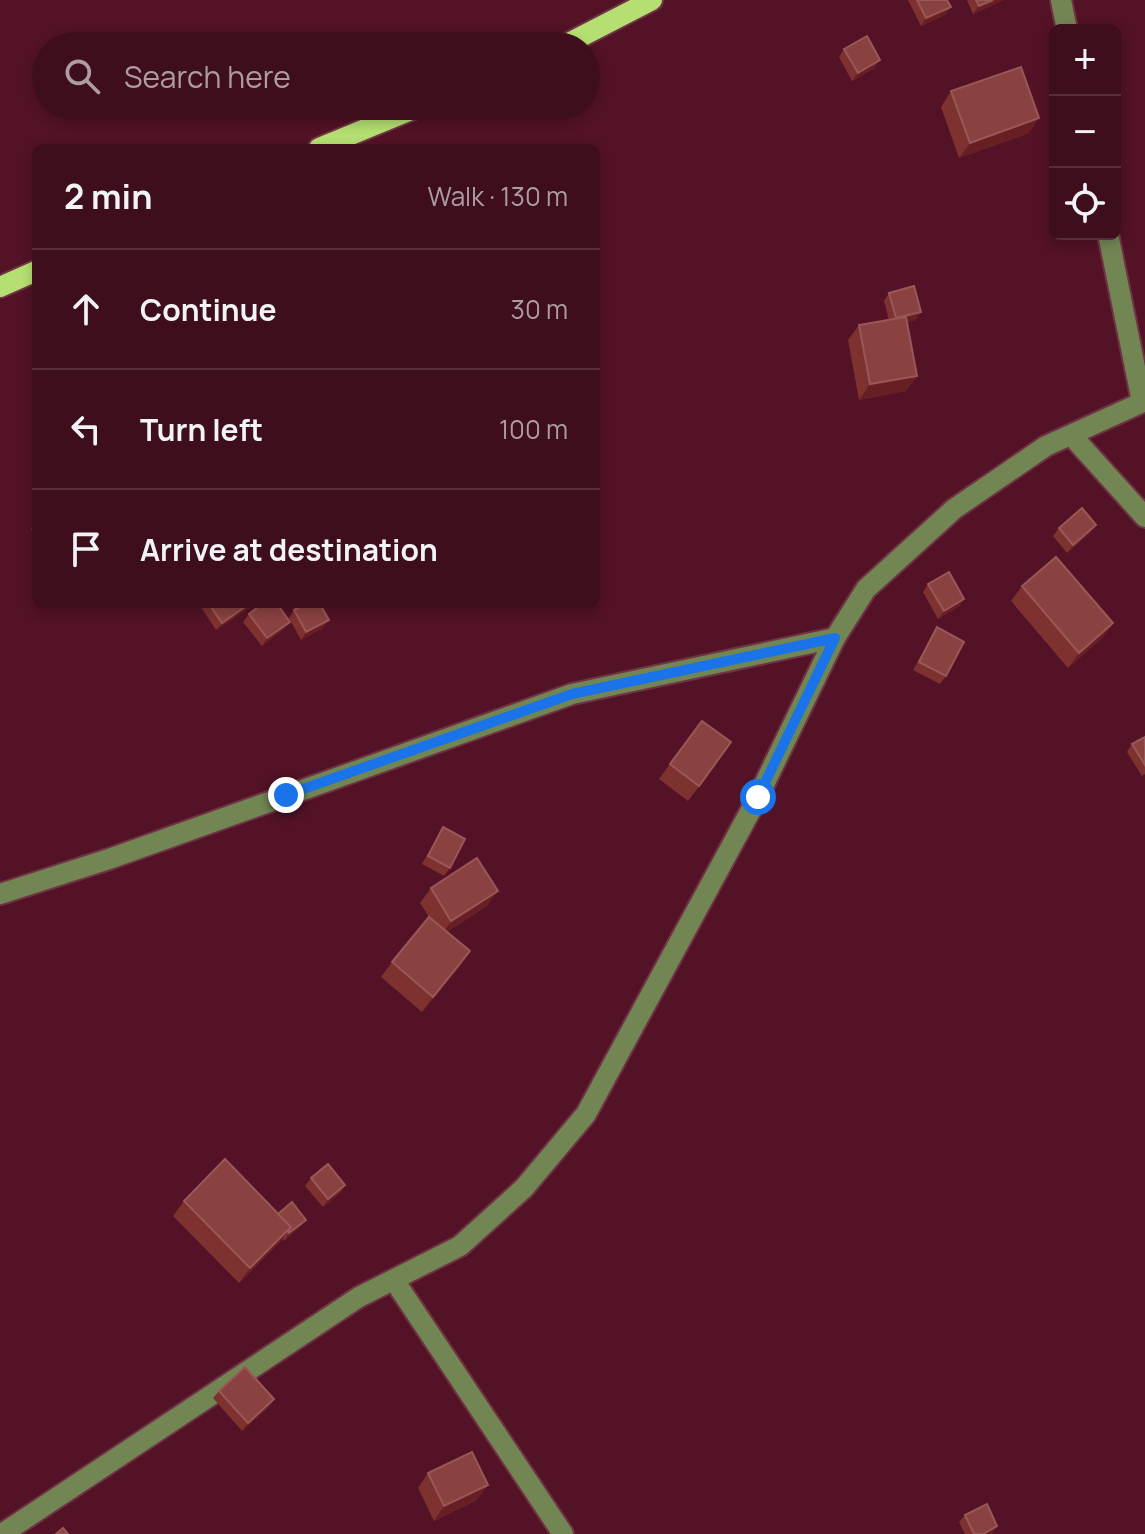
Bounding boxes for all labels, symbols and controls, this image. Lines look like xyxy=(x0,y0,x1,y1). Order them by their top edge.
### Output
map controls xyxy=(1049,24,1121,240)
button: + xyxy=(1049,24,1121,96)
search box xyxy=(32,32,600,120)
icon: search xyxy=(60,54,104,98)
text: Search here xyxy=(124,56,291,97)
button: − xyxy=(1049,96,1121,168)
button: locate xyxy=(1049,168,1121,240)
text: 2 min xyxy=(64,173,152,219)
text: Walk · 130 m xyxy=(428,178,568,214)
icon: ahead xyxy=(64,287,108,331)
text: Continue xyxy=(140,289,276,330)
text: 30 m xyxy=(511,291,568,327)
icon: left xyxy=(64,407,108,451)
text: Turn left xyxy=(140,409,263,450)
text: 100 m xyxy=(499,411,568,447)
icon: arrive xyxy=(64,527,108,571)
text: Arrive at destination xyxy=(140,529,438,570)
route end xyxy=(268,777,304,813)
route start xyxy=(740,779,776,815)

